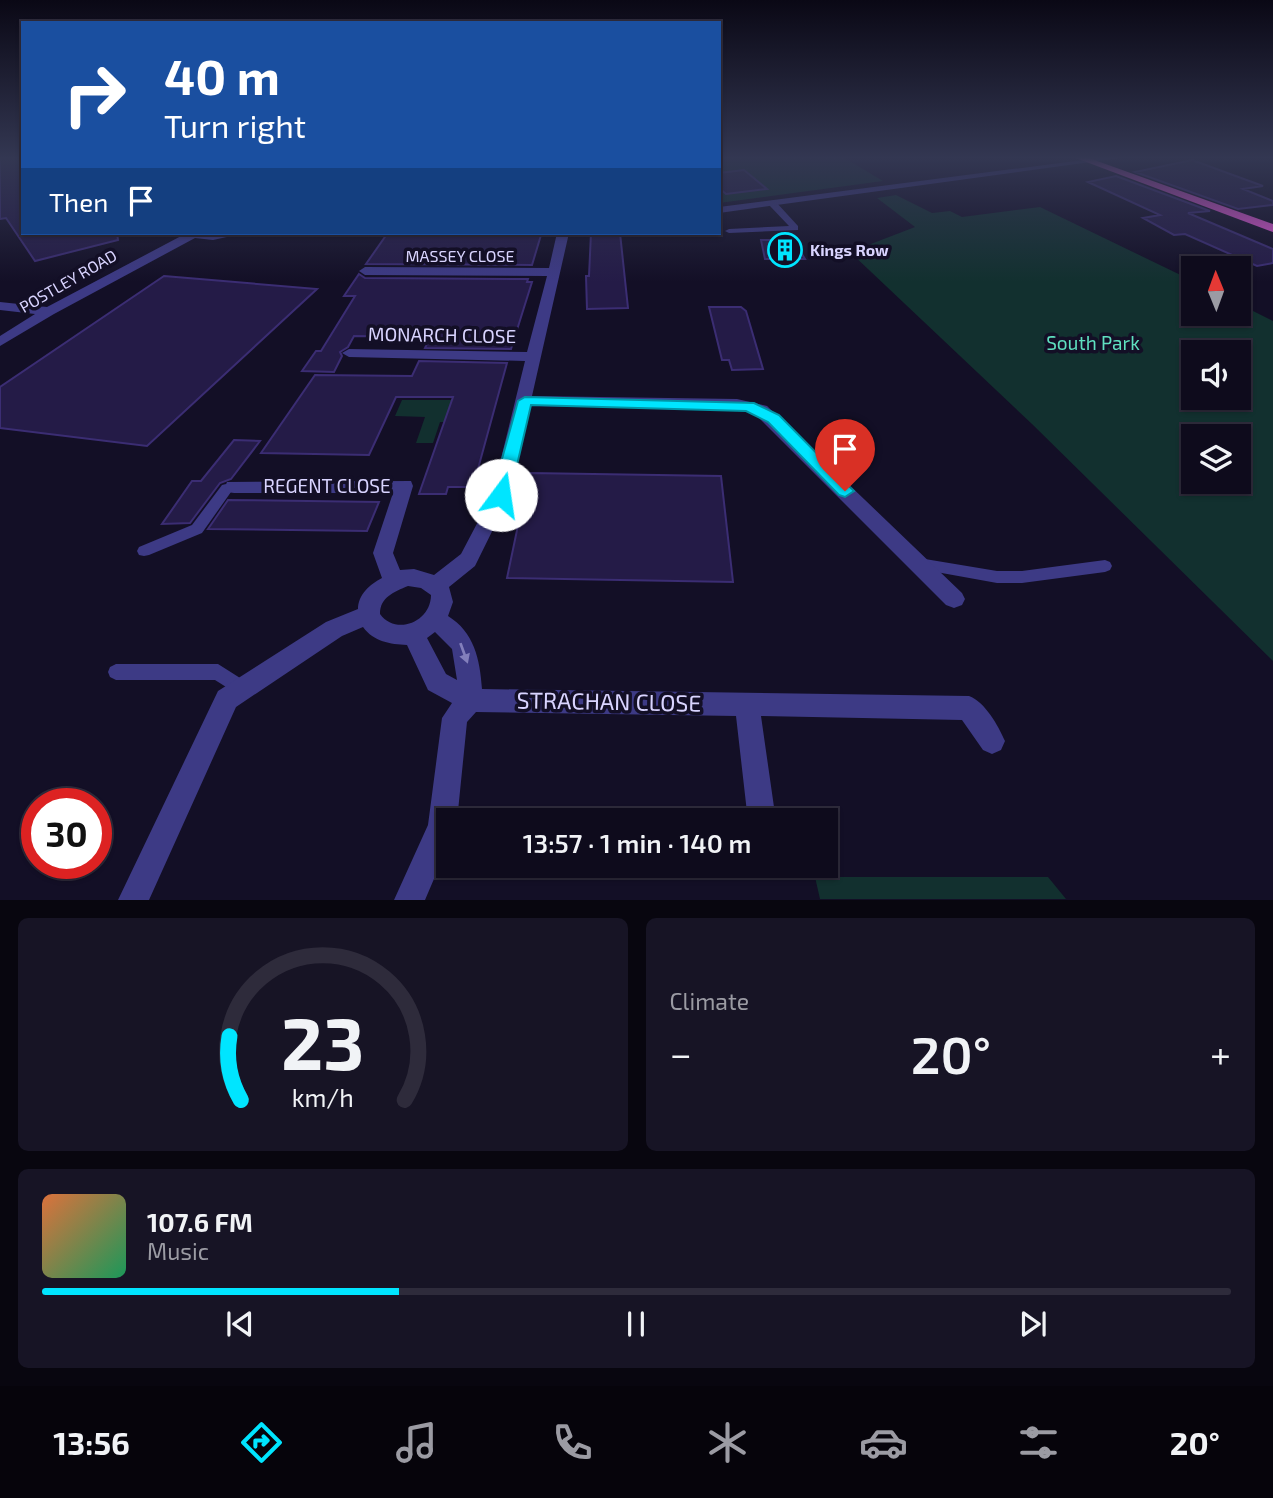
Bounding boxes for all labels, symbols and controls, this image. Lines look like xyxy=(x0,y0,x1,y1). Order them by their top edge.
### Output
text: 40 m xyxy=(164,46,280,105)
icon: right xyxy=(49,49,140,140)
text: Turn right xyxy=(164,106,306,144)
icon: arrive xyxy=(122,182,160,220)
text: Then xyxy=(49,186,108,217)
building icon: Kings Row xyxy=(766,231,804,269)
place label: Kings Row xyxy=(810,240,889,259)
street label: POSTLEY ROAD xyxy=(16,245,120,316)
street label: MASSEY CLOSE xyxy=(406,246,514,265)
north arrow xyxy=(1181,256,1251,326)
map controls xyxy=(1181,256,1251,494)
street label: MONARCH CLOSE xyxy=(368,322,516,347)
park label: South Park xyxy=(1046,331,1140,354)
button: sound xyxy=(1181,340,1251,410)
pin xyxy=(815,419,875,491)
button: layers xyxy=(1181,424,1251,494)
icon: arrive xyxy=(826,430,864,468)
position arrow xyxy=(464,458,538,532)
street label: REGENT CLOSE xyxy=(263,474,391,497)
one-way arrow xyxy=(459,643,470,664)
street label: STRACHAN CLOSE xyxy=(517,685,702,717)
speed limit sign: 30 xyxy=(21,788,112,879)
text: 13:57 · 1 min · 140 m xyxy=(523,827,751,858)
text: Climate xyxy=(670,987,749,1015)
text: 23 xyxy=(281,998,365,1086)
text: 20° xyxy=(911,1022,991,1084)
text: − xyxy=(670,1030,692,1076)
text: + xyxy=(1210,1030,1231,1076)
text: km/h xyxy=(292,1082,354,1112)
text: 107.6 FM xyxy=(147,1206,253,1237)
text: Music xyxy=(147,1237,209,1265)
icon: previous xyxy=(221,1305,259,1343)
icon: pause xyxy=(617,1305,655,1343)
icon: next xyxy=(1014,1305,1052,1343)
icon: directions xyxy=(237,1418,286,1467)
icon: music xyxy=(392,1418,441,1467)
icon: phone xyxy=(548,1418,597,1467)
icon: climate xyxy=(703,1418,752,1467)
icon: car xyxy=(859,1418,908,1467)
icon: filters xyxy=(1014,1418,1063,1467)
text: 13:56 xyxy=(53,1423,130,1461)
text: 20° xyxy=(1170,1423,1220,1461)

